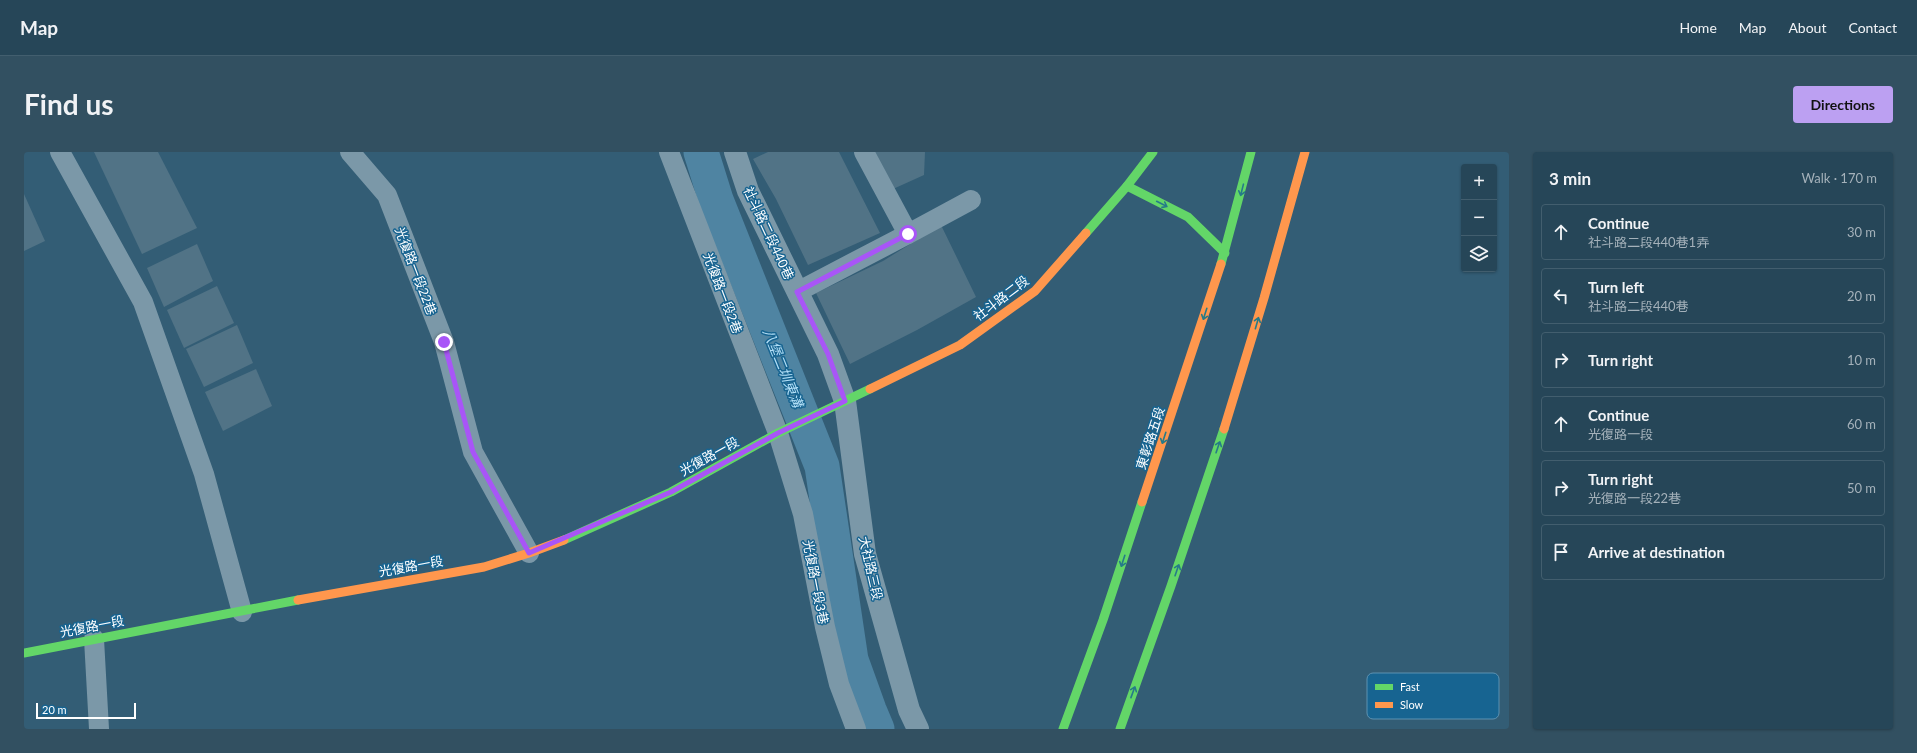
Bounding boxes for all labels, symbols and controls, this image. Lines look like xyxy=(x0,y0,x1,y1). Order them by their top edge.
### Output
text: Map xyxy=(20,16,58,39)
text: Home xyxy=(1679,19,1717,36)
text: Map xyxy=(1739,19,1766,36)
text: About xyxy=(1788,19,1826,36)
text: Contact xyxy=(1848,19,1897,36)
button: Directions xyxy=(1793,86,1893,123)
text: Find us xyxy=(24,87,114,121)
map controls xyxy=(1461,164,1497,272)
button: + xyxy=(1461,164,1497,200)
text: 3 min xyxy=(1549,168,1591,189)
text: Walk · 170 m xyxy=(1801,170,1877,186)
one-way arrow xyxy=(1237,183,1245,196)
street label: 社斗路二段440巷 xyxy=(740,184,798,282)
button: − xyxy=(1461,200,1497,236)
one-way arrow xyxy=(1155,201,1167,208)
text: Continue xyxy=(1588,214,1649,232)
icon: ahead xyxy=(1550,221,1572,243)
text: 30 m xyxy=(1847,224,1876,240)
street label: 光復路一段22巷 xyxy=(392,225,440,317)
route start xyxy=(899,225,917,243)
text: 社斗路二段440巷1弄 xyxy=(1588,234,1709,250)
button: layers xyxy=(1461,236,1497,272)
street label: 光復路一段2巷 xyxy=(700,250,746,336)
street label: 社斗路二段 xyxy=(970,272,1032,324)
text: Turn left xyxy=(1588,278,1644,296)
icon: left xyxy=(1550,285,1572,307)
text: 20 m xyxy=(1847,288,1876,304)
text: 社斗路二段440巷 xyxy=(1588,298,1689,314)
one-way arrow xyxy=(1201,308,1208,321)
one-way arrow xyxy=(1254,316,1261,329)
water label: 八堡二圳東溝 xyxy=(760,326,808,412)
route end xyxy=(435,333,453,351)
icon: right xyxy=(1550,349,1572,371)
text: Turn right xyxy=(1588,351,1653,369)
text: 10 m xyxy=(1847,352,1876,368)
street label: 東彰路五段 xyxy=(1132,405,1168,471)
text: Continue xyxy=(1588,406,1649,424)
icon: ahead xyxy=(1550,413,1572,435)
text: 60 m xyxy=(1847,416,1876,432)
text: 光復路一段 xyxy=(1588,426,1653,442)
one-way arrow xyxy=(1160,431,1167,444)
street label: 光復路一段 xyxy=(677,433,741,479)
one-way arrow xyxy=(1215,441,1223,453)
text: Turn right xyxy=(1588,470,1653,488)
icon: right xyxy=(1550,477,1572,499)
text: 50 m xyxy=(1847,480,1876,496)
text: 光復路一段22巷 xyxy=(1588,490,1681,506)
street label: 大社路三段 xyxy=(856,535,886,601)
street label: 光復路一段3巷 xyxy=(800,538,832,626)
icon: arrive xyxy=(1550,541,1572,563)
text: Arrive at destination xyxy=(1588,543,1725,561)
street label: 光復路一段 xyxy=(378,552,444,580)
one-way arrow xyxy=(1118,555,1126,567)
one-way arrow xyxy=(1174,564,1181,577)
street label: 光復路一段 xyxy=(59,612,125,640)
legend xyxy=(1367,673,1499,719)
text: Fast xyxy=(1400,680,1420,693)
one-way arrow xyxy=(1130,686,1137,699)
text: Slow xyxy=(1400,698,1424,711)
scale bar xyxy=(36,701,136,720)
text: 20 m xyxy=(42,703,67,716)

